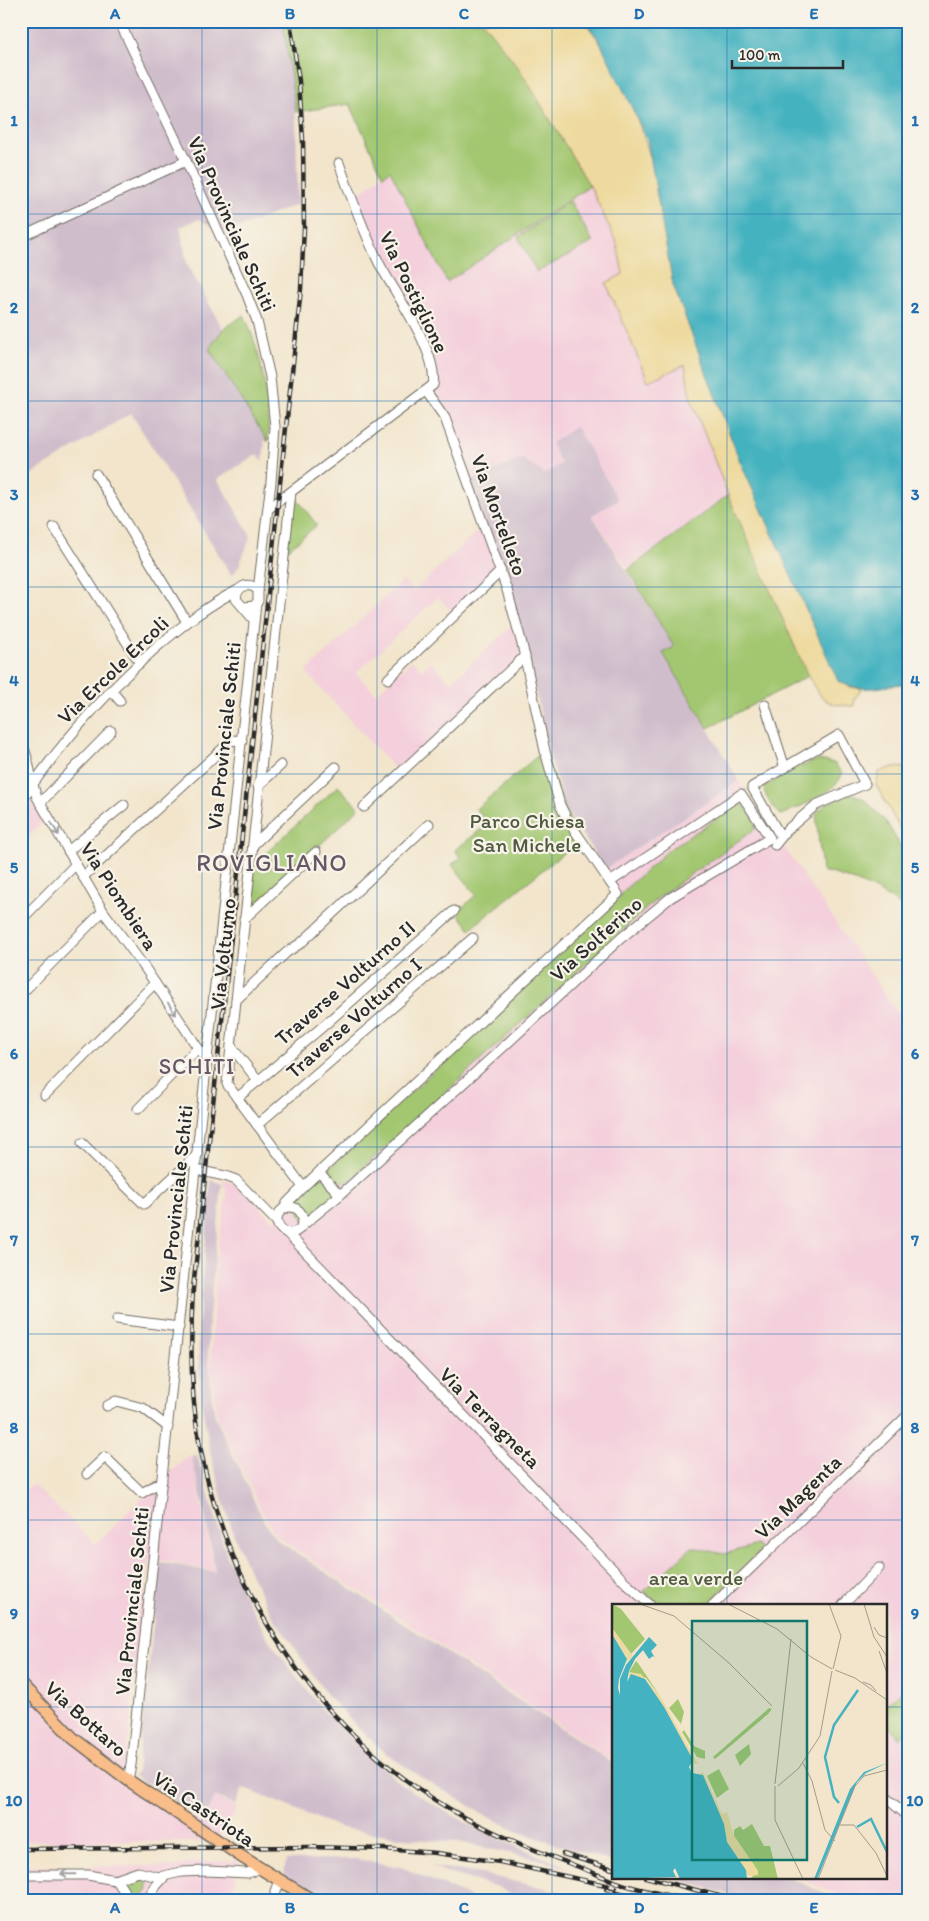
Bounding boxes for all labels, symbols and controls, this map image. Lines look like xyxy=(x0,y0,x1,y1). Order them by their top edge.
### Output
text: A xyxy=(109,4,121,23)
text: B xyxy=(285,4,296,23)
text: C xyxy=(459,4,470,23)
text: D xyxy=(634,4,645,23)
text: E xyxy=(810,4,819,23)
scale bar xyxy=(732,38,843,70)
text: 100 m xyxy=(739,46,781,64)
text: 1 xyxy=(10,111,18,130)
text: 1 xyxy=(911,111,919,130)
street label: Via Provinciale Schiti xyxy=(183,132,282,315)
street label: Via Postiglione xyxy=(374,227,455,357)
text: 2 xyxy=(10,298,19,317)
text: 2 xyxy=(911,298,920,317)
street label: Via Mortelleto xyxy=(466,451,533,579)
text: 3 xyxy=(10,485,19,504)
text: 3 xyxy=(911,485,920,504)
street label: Via Ercole Ercoli xyxy=(52,610,173,729)
street label: Via Provinciale Schiti xyxy=(201,641,246,831)
text: 4 xyxy=(9,671,19,690)
text: 4 xyxy=(910,671,920,690)
park label: Parco Chiesa San Michele xyxy=(469,808,585,857)
one-way arrow xyxy=(50,821,60,835)
street label: Via Piombiera xyxy=(75,837,164,955)
district label: ROVIGLIANO xyxy=(196,848,348,877)
text: 5 xyxy=(10,858,19,877)
text: 5 xyxy=(911,858,920,877)
street label: Via Solferino xyxy=(544,891,647,987)
street label: Via Volturno xyxy=(204,897,241,1011)
street label: Traverse Volturno II xyxy=(269,915,421,1051)
street label: Traverse Volturno I xyxy=(281,952,427,1084)
one-way arrow xyxy=(167,1001,177,1015)
text: 6 xyxy=(10,1044,19,1063)
text: 6 xyxy=(911,1044,920,1063)
district label: SCHITI xyxy=(159,1053,235,1080)
street label: Via Provinciale Schiti xyxy=(153,1104,198,1294)
text: 7 xyxy=(9,1231,18,1250)
text: 7 xyxy=(910,1231,919,1250)
street label: Via Terragneta xyxy=(434,1362,546,1474)
text: 8 xyxy=(10,1418,19,1437)
text: 8 xyxy=(911,1418,920,1437)
street label: Via Magenta xyxy=(749,1449,846,1544)
street label: Via Provinciale Schiti xyxy=(109,1506,154,1696)
park label: area verde xyxy=(649,1565,743,1590)
text: 9 xyxy=(10,1604,18,1623)
inset map xyxy=(612,1604,886,1878)
text: 9 xyxy=(911,1604,919,1623)
street label: Via Bottaro xyxy=(40,1675,132,1762)
street label: Via Castriota xyxy=(149,1765,260,1852)
text: 10 xyxy=(5,1791,23,1810)
text: 10 xyxy=(906,1791,924,1810)
one-way arrow xyxy=(60,1870,76,1879)
text: A xyxy=(109,1898,121,1917)
text: B xyxy=(285,1898,296,1917)
text: C xyxy=(459,1898,470,1917)
text: D xyxy=(634,1898,645,1917)
text: E xyxy=(810,1898,819,1917)

